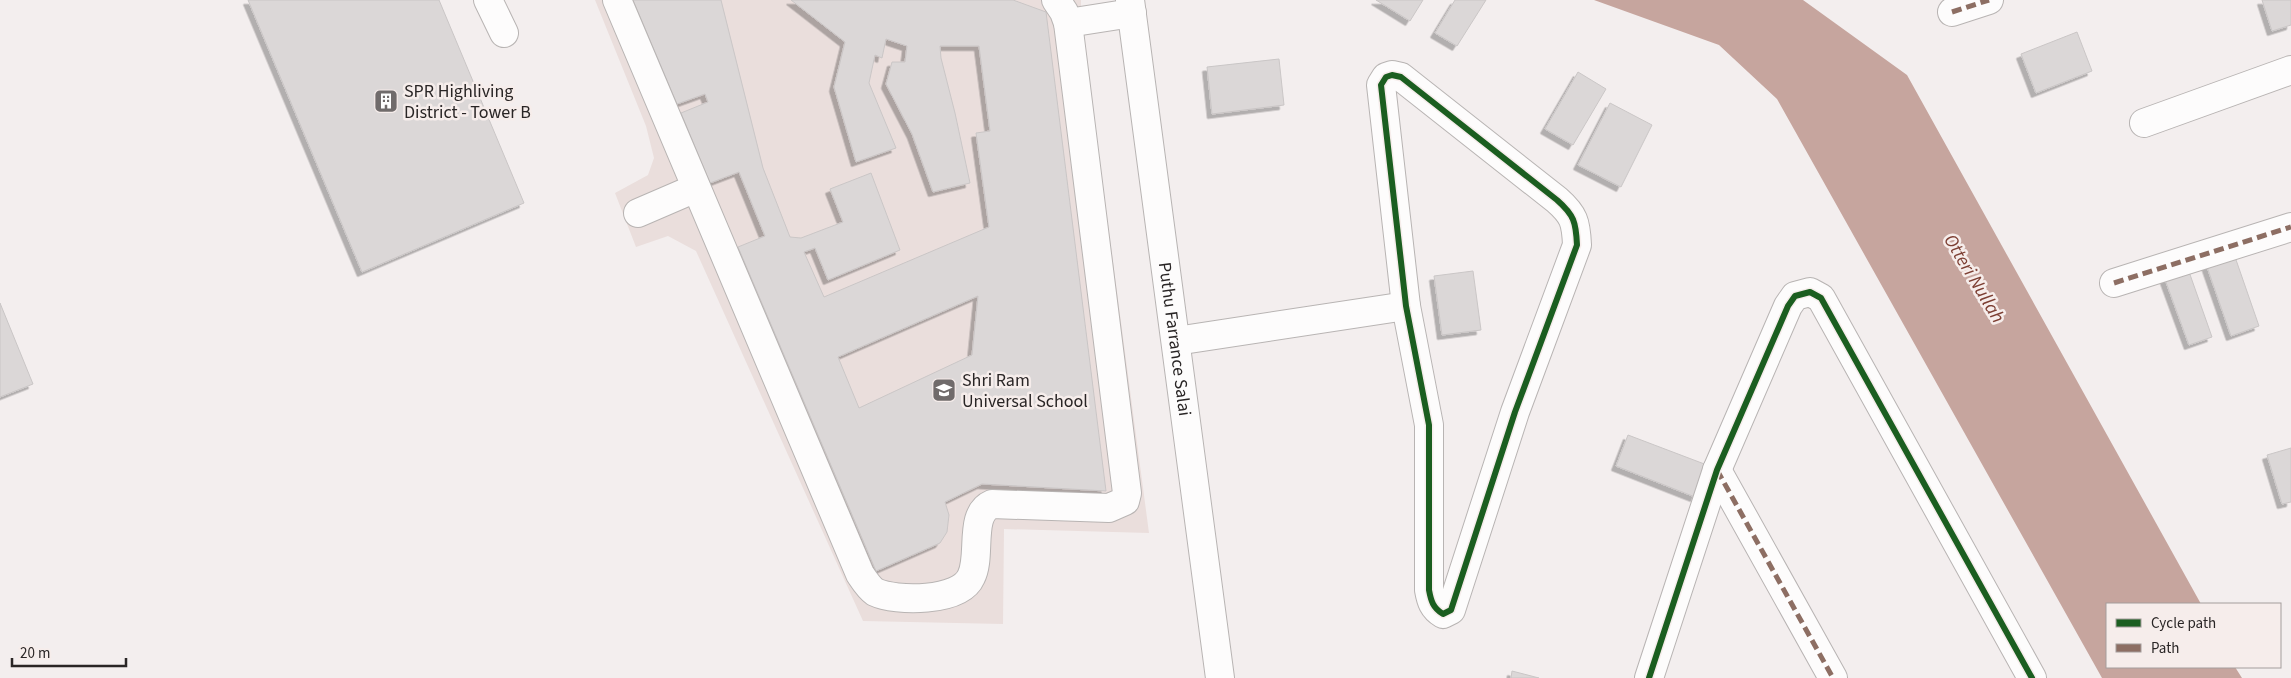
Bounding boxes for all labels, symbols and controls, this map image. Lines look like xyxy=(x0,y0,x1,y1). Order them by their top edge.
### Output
place label: SPR Highliving District - Tower B xyxy=(404,79,531,125)
building icon: SPR Highliving District - Tower B xyxy=(373,88,399,114)
water label: Otteri Nullah xyxy=(1937,229,2011,328)
street label: Puthu Farrance Salai xyxy=(1152,261,1197,418)
place label: Shri Ram Universal School xyxy=(962,368,1088,414)
school or university icon: Shri Ram Universal School xyxy=(931,377,957,403)
legend xyxy=(2106,603,2281,668)
text: Cycle path xyxy=(2151,613,2216,634)
scale bar xyxy=(12,636,126,668)
text: Path xyxy=(2151,638,2179,659)
text: 20 m xyxy=(20,643,50,664)

